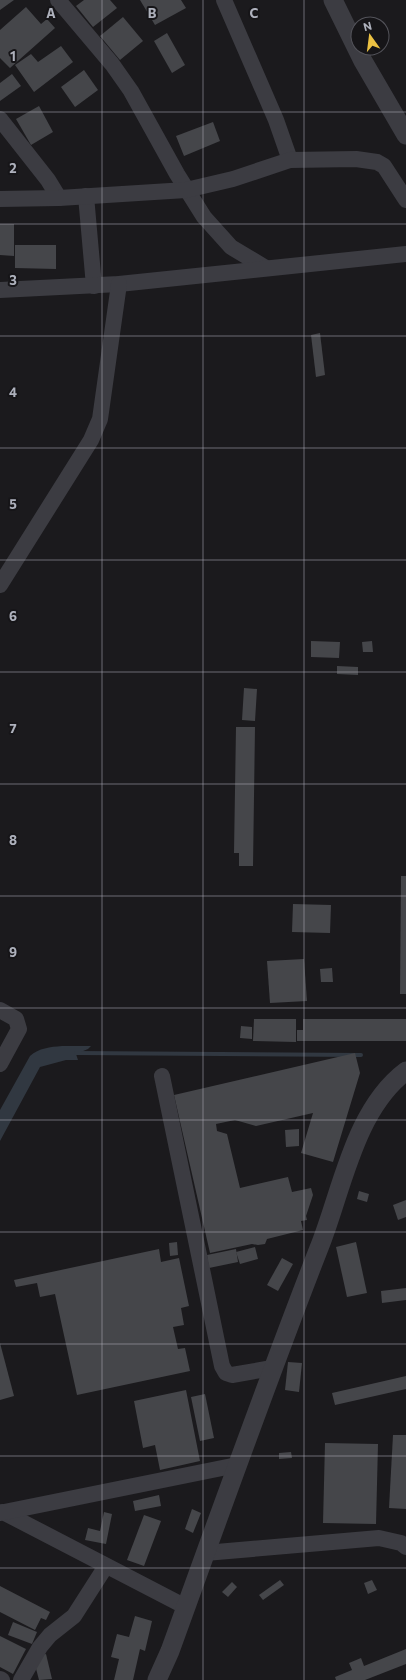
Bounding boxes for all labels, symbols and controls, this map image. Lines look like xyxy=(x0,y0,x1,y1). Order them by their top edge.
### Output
text: A xyxy=(46,5,56,21)
text: B xyxy=(148,5,157,21)
text: C xyxy=(250,5,259,21)
north arrow xyxy=(350,16,390,56)
text: N xyxy=(362,19,373,33)
text: 1 xyxy=(10,48,16,64)
text: 2 xyxy=(9,160,17,176)
text: 3 xyxy=(9,272,17,288)
text: 4 xyxy=(9,384,17,400)
text: 5 xyxy=(9,496,17,512)
text: 6 xyxy=(9,608,17,624)
text: 7 xyxy=(9,720,17,736)
text: 8 xyxy=(9,832,17,848)
text: 9 xyxy=(9,944,17,960)

